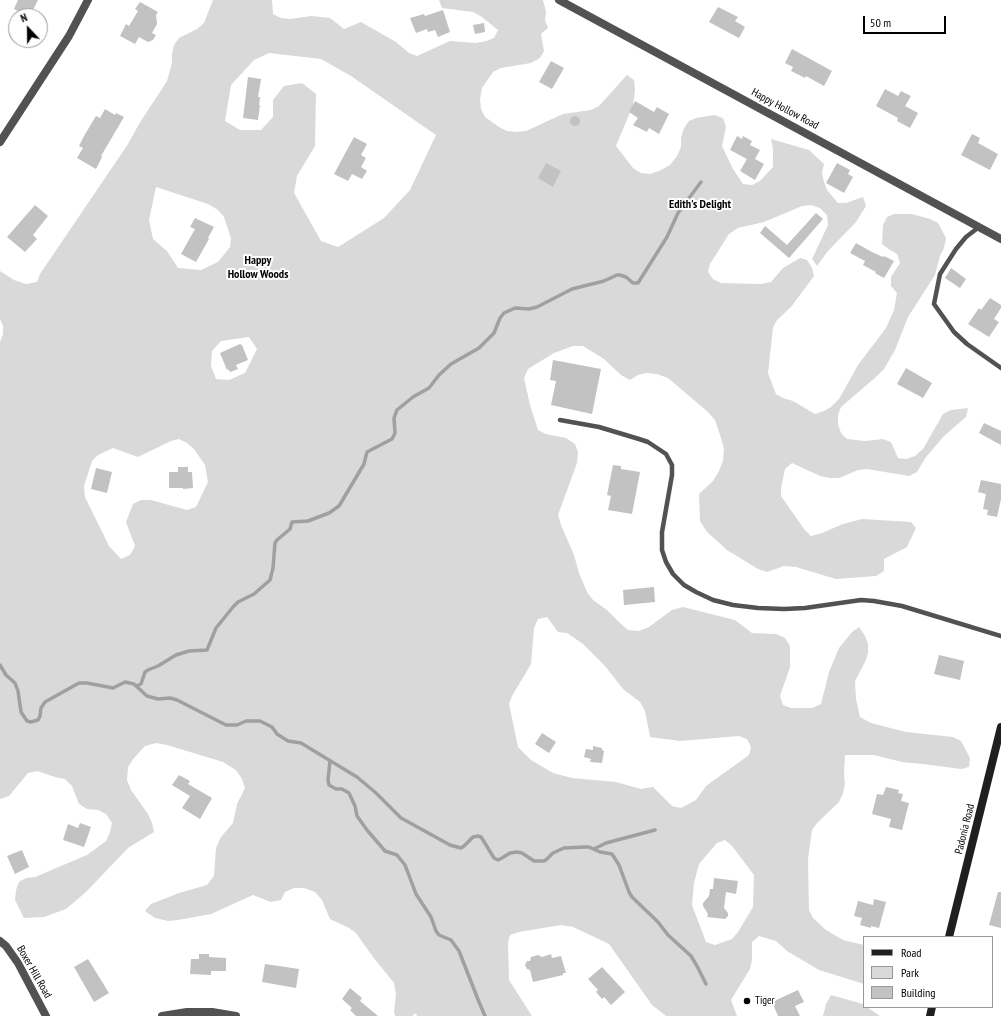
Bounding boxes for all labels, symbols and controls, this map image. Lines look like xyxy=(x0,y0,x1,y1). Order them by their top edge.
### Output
north arrow xyxy=(8,8,48,48)
scale bar xyxy=(865,8,948,34)
text: N xyxy=(18,10,29,25)
text: 50 m xyxy=(870,15,891,30)
street label: Happy Hollow Road xyxy=(749,86,821,132)
district label: Edith's Delight xyxy=(669,198,731,212)
district label: Happy Hollow Woods xyxy=(228,254,288,282)
street label: Padonia Road xyxy=(952,803,978,855)
legend xyxy=(863,936,993,1008)
street label: Boxer Hill Road xyxy=(14,943,54,1001)
text: Road xyxy=(901,945,921,960)
text: Park xyxy=(901,965,919,980)
text: Building xyxy=(901,985,936,1000)
place label: Tiger xyxy=(755,994,775,1008)
marker: Tiger xyxy=(742,996,752,1006)

